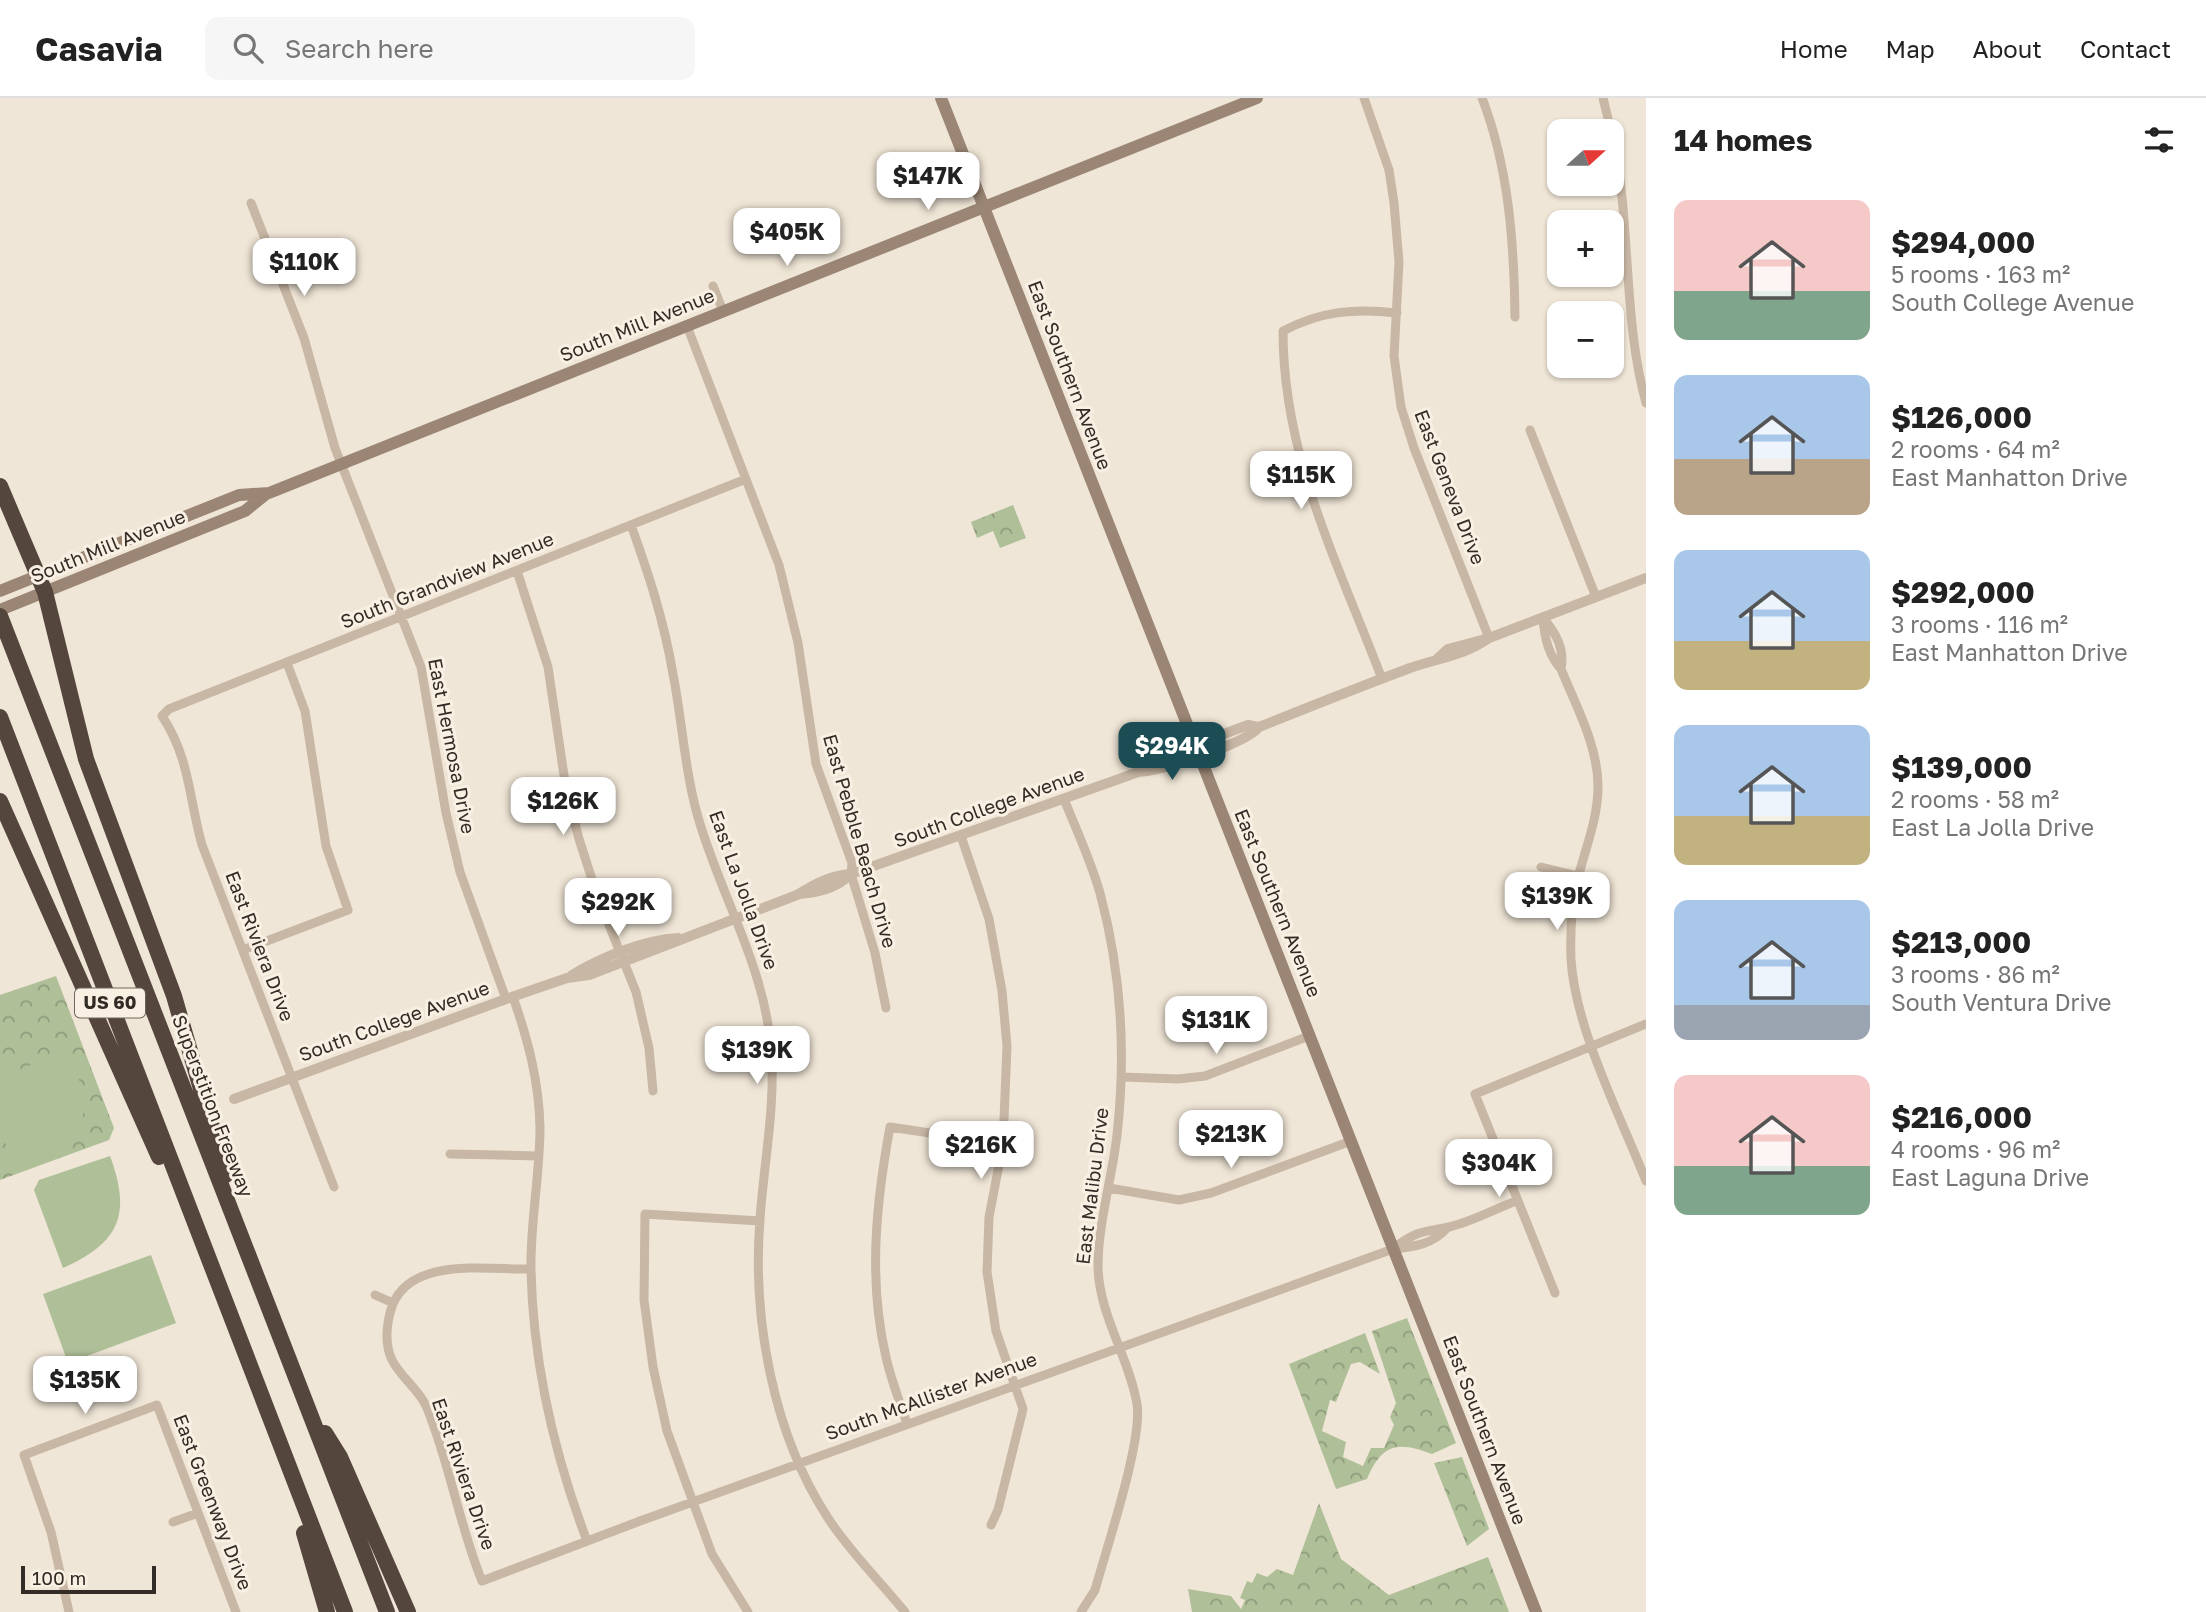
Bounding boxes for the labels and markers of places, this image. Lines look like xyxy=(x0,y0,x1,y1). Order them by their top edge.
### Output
pin: $147K xyxy=(879,152,977,212)
pin: $405K xyxy=(738,208,836,268)
pin: $110K xyxy=(255,238,353,298)
pin: $115K xyxy=(1252,452,1350,511)
pin: $294K xyxy=(1123,722,1221,782)
pin: $126K xyxy=(514,778,612,837)
pin: $139K xyxy=(1508,872,1606,932)
pin: $292K xyxy=(569,878,667,938)
pin: $131K xyxy=(1167,996,1265,1056)
pin: $139K xyxy=(708,1026,806,1086)
pin: $213K xyxy=(1182,1110,1280,1170)
pin: $216K xyxy=(932,1122,1030,1181)
pin: $304K xyxy=(1450,1140,1548,1199)
pin: $135K xyxy=(36,1356,134,1416)

